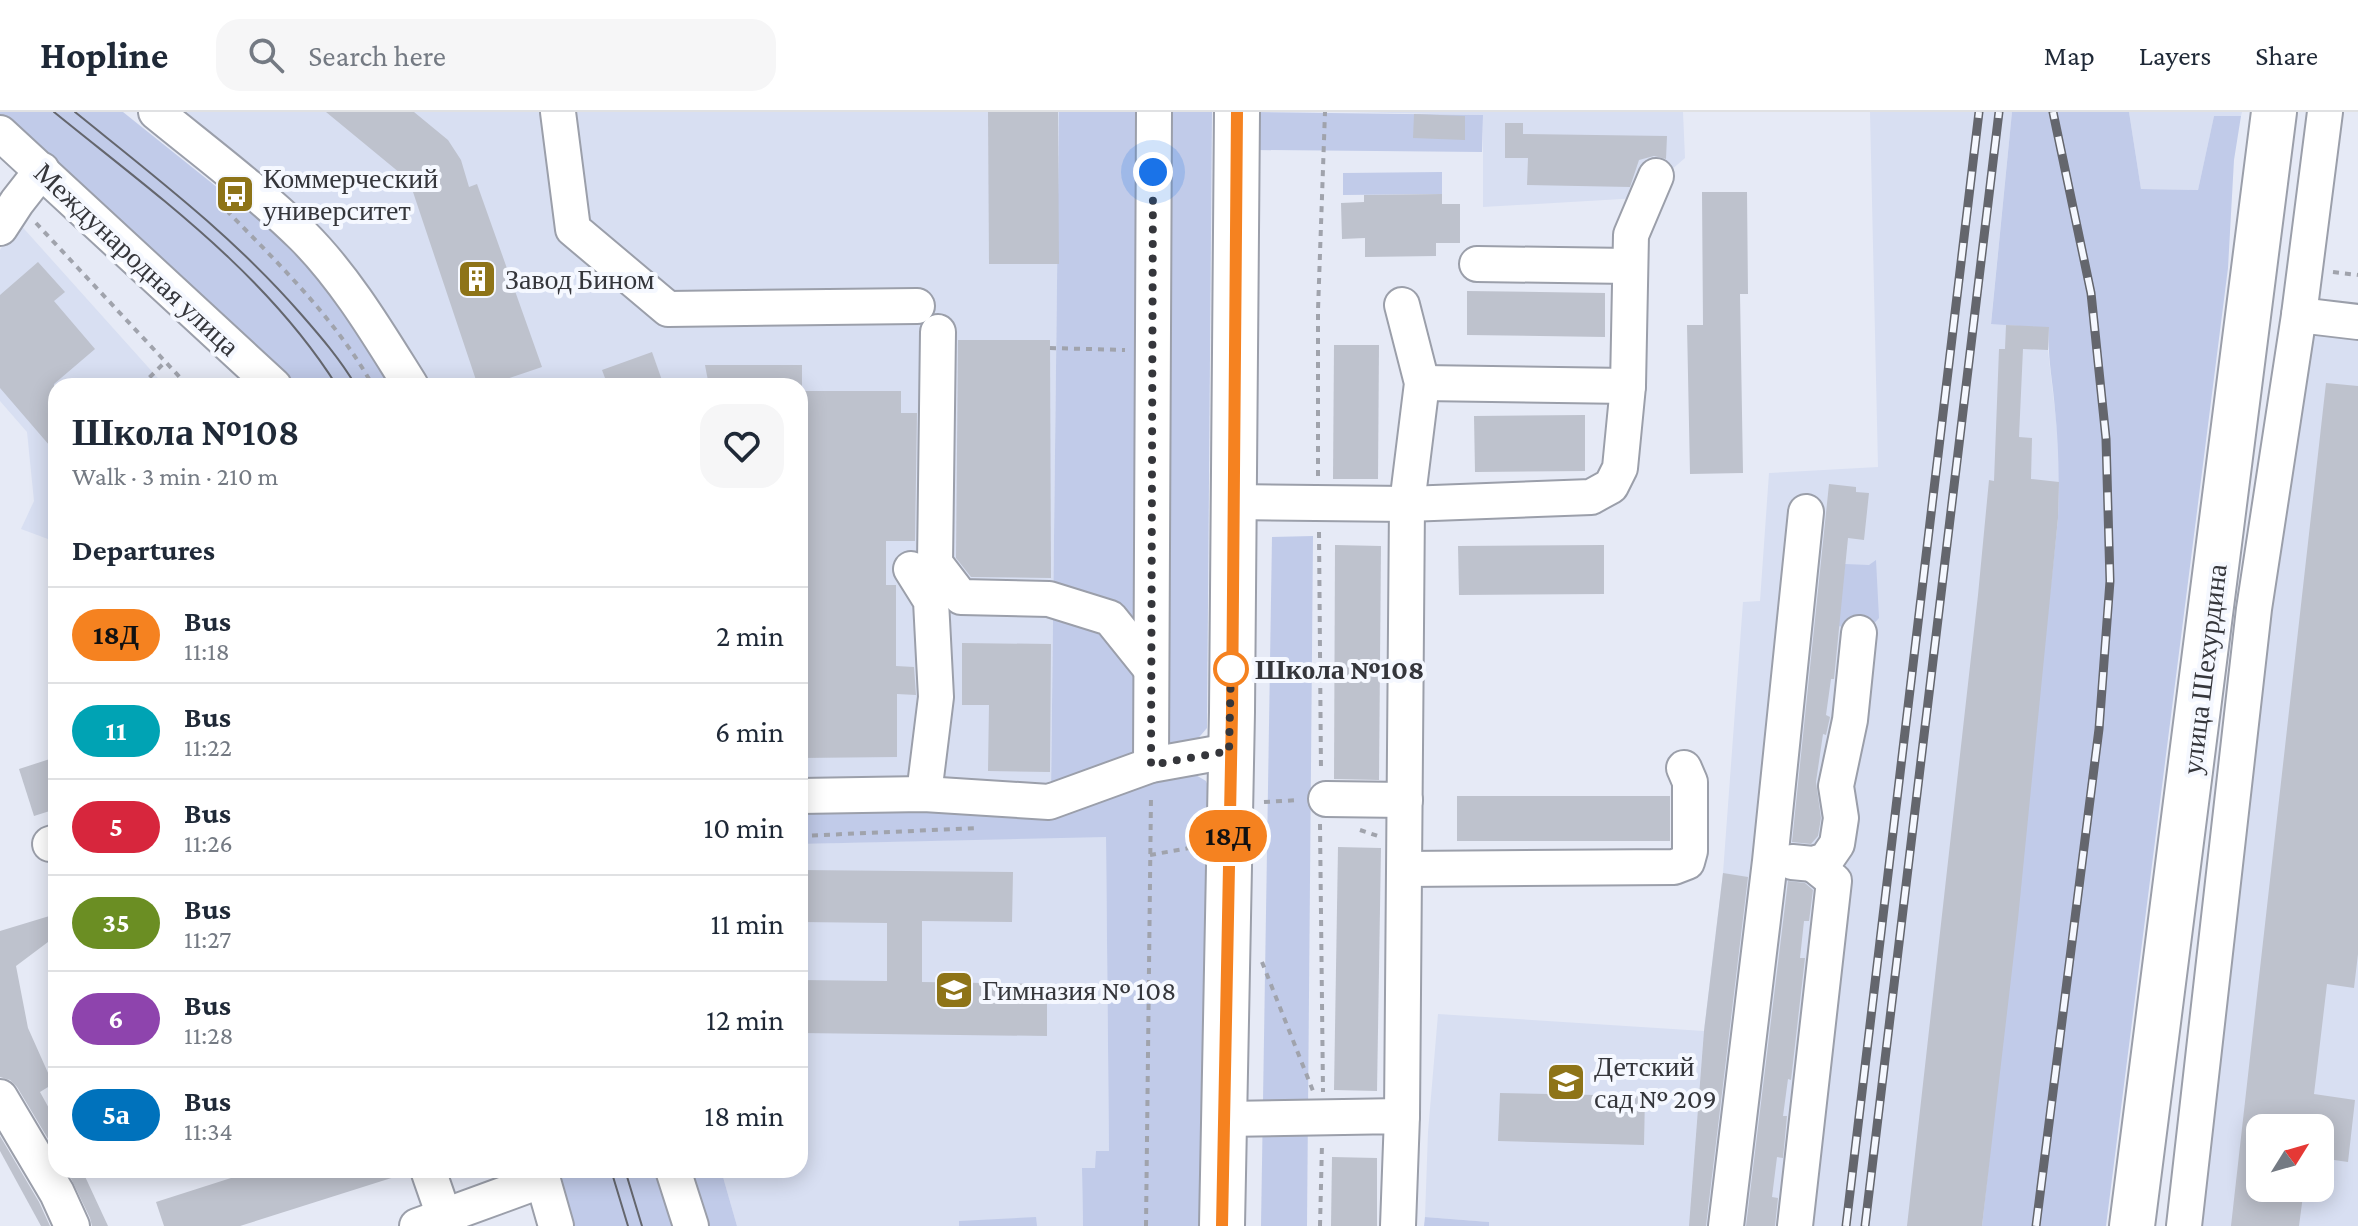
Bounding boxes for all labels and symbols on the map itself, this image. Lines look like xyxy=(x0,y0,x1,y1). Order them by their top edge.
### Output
your location xyxy=(1133,152,1173,192)
street label: Международная улица xyxy=(28,157,246,363)
place label: Коммерческий университет xyxy=(263,163,438,226)
bus stop icon: Коммерческий университет xyxy=(214,173,256,215)
building icon: Завод Бином xyxy=(456,258,498,300)
place label: Завод Бином xyxy=(505,264,655,295)
street label: улица Шехурдина xyxy=(2176,561,2233,776)
marker: Школа №108 xyxy=(1214,652,1248,686)
place label: Школа №108 xyxy=(1255,654,1424,685)
line badge: 18Д xyxy=(1182,810,1274,862)
school or university icon: Гимназия № 108 xyxy=(933,969,975,1011)
place label: Гимназия № 108 xyxy=(982,975,1176,1006)
place label: Детский сад № 209 xyxy=(1594,1051,1717,1114)
school or university icon: Детский сад № 209 xyxy=(1545,1061,1587,1103)
north arrow xyxy=(2246,1114,2334,1202)

